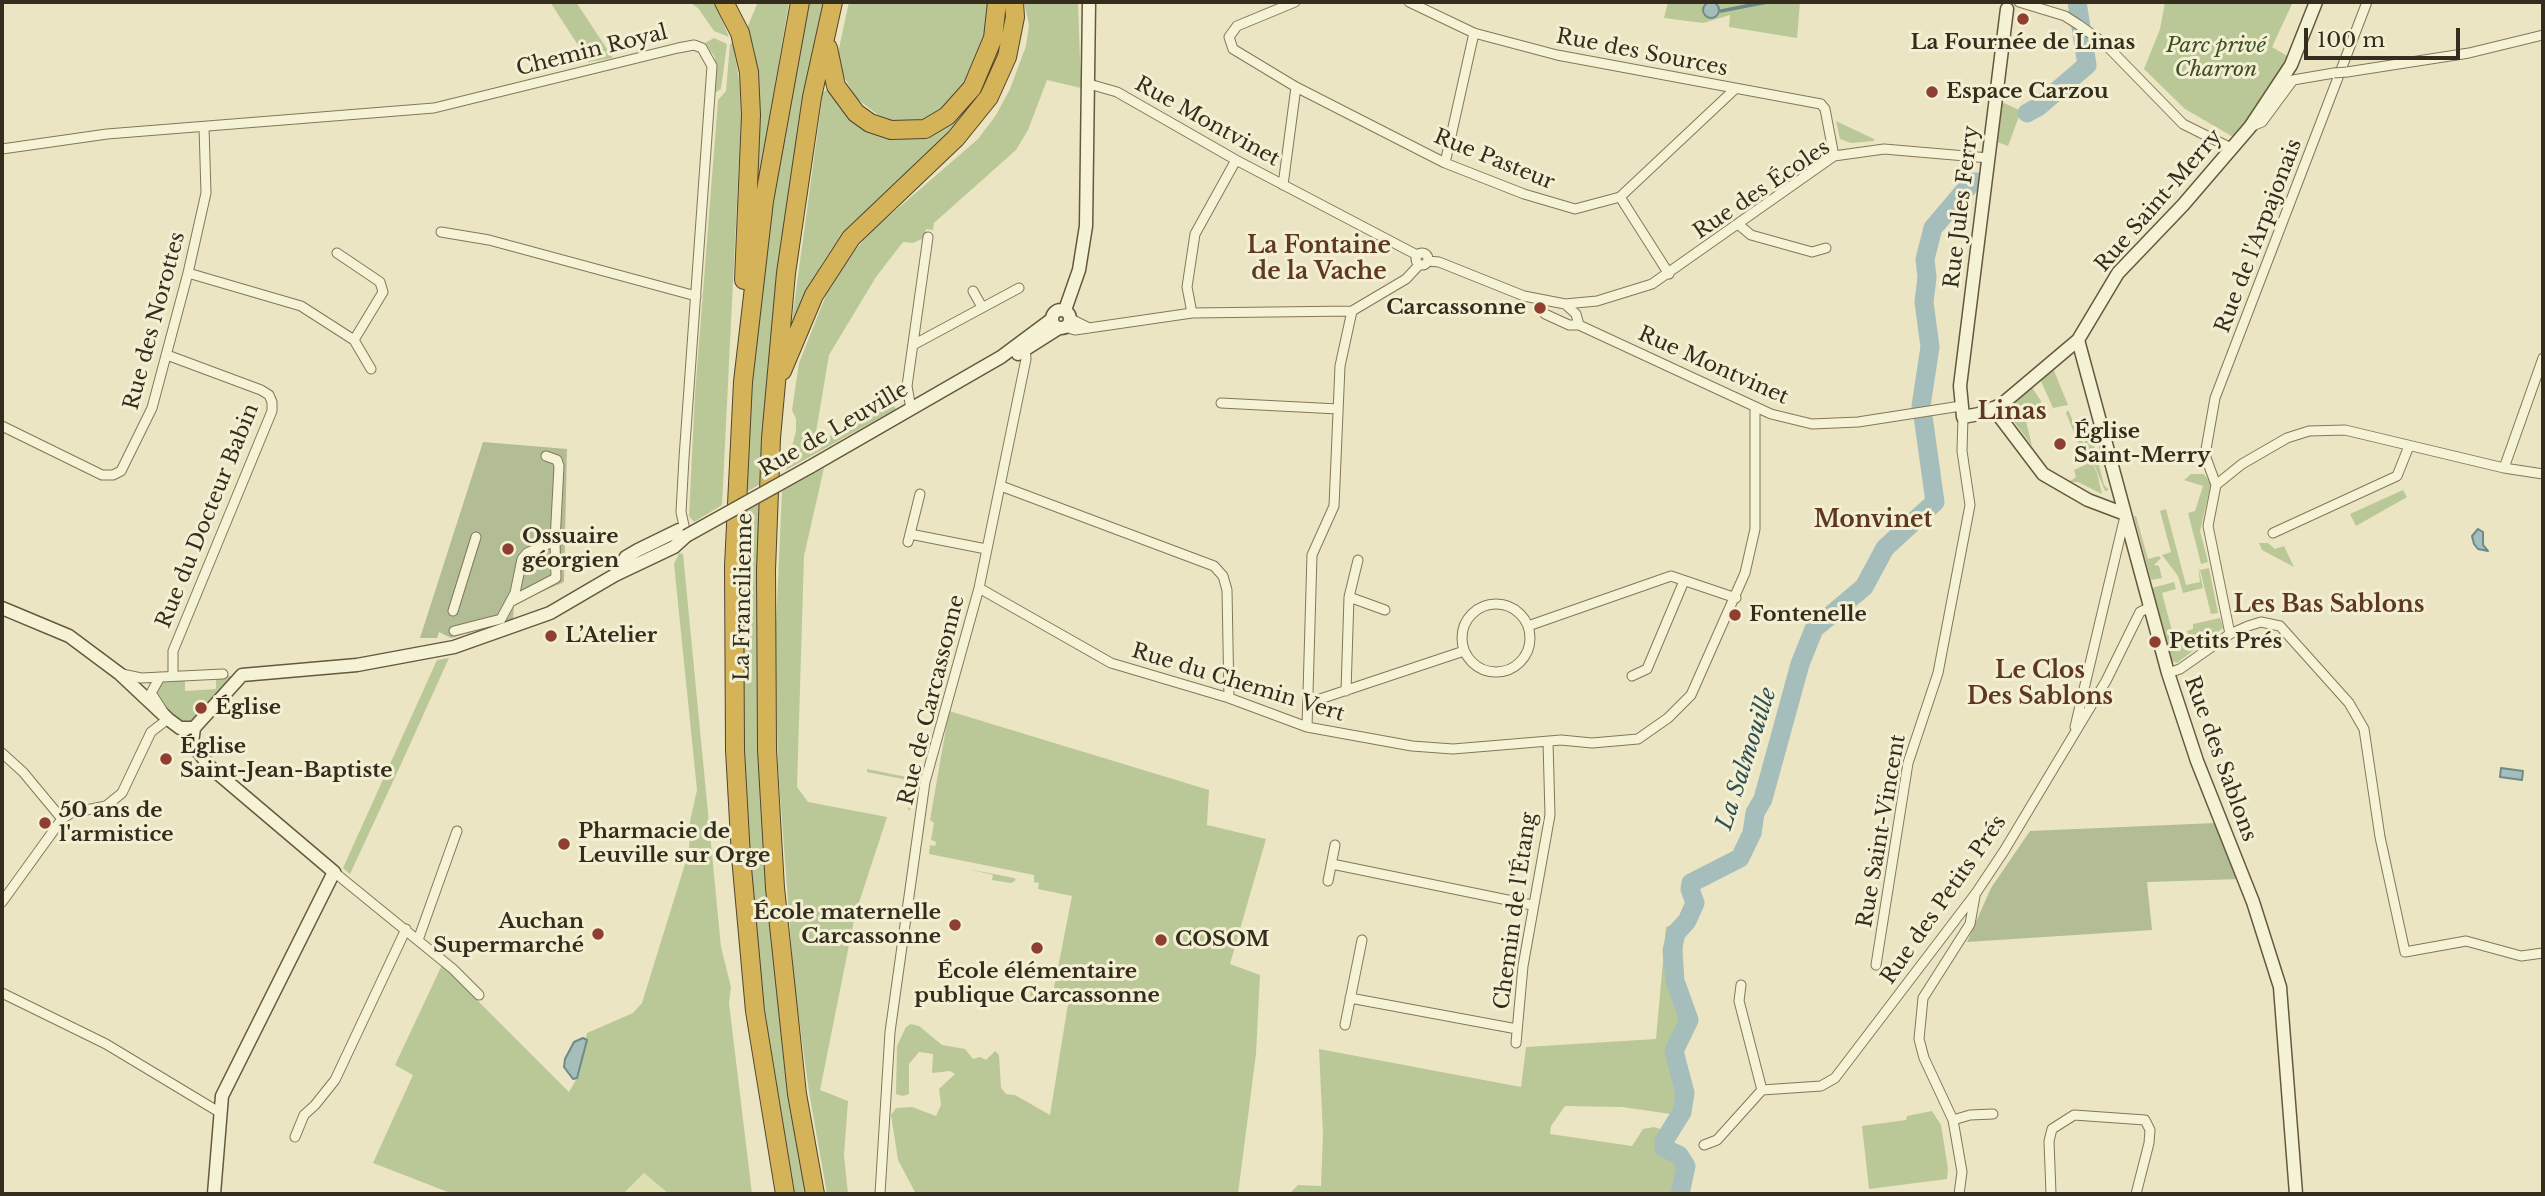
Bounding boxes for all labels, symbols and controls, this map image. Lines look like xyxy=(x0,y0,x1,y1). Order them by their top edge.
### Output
marker: La Fournée de Linas xyxy=(2015,11,2031,27)
scale bar xyxy=(2307,14,2463,58)
street label: Chemin Royal xyxy=(514,20,670,82)
street label: Rue des Sources xyxy=(1554,24,1730,82)
text: 100 m xyxy=(2317,27,2385,53)
place label: La Fournée de Linas xyxy=(1911,30,2135,56)
park label: Parc privé Charron xyxy=(2166,33,2266,83)
street label: Rue Montvinet xyxy=(1130,72,1284,172)
place label: Espace Carzou xyxy=(1946,79,2109,105)
marker: Espace Carzou xyxy=(1924,84,1940,100)
street label: Rue Pasteur xyxy=(1430,124,1558,196)
street label: Rue Jules Ferry xyxy=(1940,124,1984,290)
street label: Rue Saint-Merry xyxy=(2090,125,2228,277)
street label: Rue des Écoles xyxy=(1689,135,1835,245)
street label: Rue de l'Arpajonais xyxy=(2210,135,2308,337)
street label: Rue des Norottes xyxy=(119,229,191,413)
district label: La Fontaine de la Vache xyxy=(1247,233,1391,287)
place label: Carcassonne xyxy=(1386,295,1526,321)
marker: Carcassonne xyxy=(1532,300,1548,316)
street label: Rue Montvinet xyxy=(1634,322,1792,410)
street label: Rue de Leuville xyxy=(755,377,913,483)
district label: Linas xyxy=(1977,398,2047,426)
street label: Rue du Docteur Babin xyxy=(151,400,265,632)
place label: Église Saint-Merry xyxy=(2074,419,2210,469)
marker: Église Saint-Merry xyxy=(2052,436,2068,452)
district label: Monvinet xyxy=(1814,507,1932,535)
street label: La Francilienne xyxy=(730,513,758,681)
place label: Ossuaire géorgien xyxy=(522,524,619,574)
marker: Ossuaire géorgien xyxy=(500,541,516,557)
street label: Rue de Carcassonne xyxy=(894,592,970,808)
district label: Les Bas Sablons xyxy=(2234,592,2424,620)
place label: Fontenelle xyxy=(1749,602,1867,628)
marker: Fontenelle xyxy=(1727,607,1743,623)
place label: L’Atelier xyxy=(565,623,657,649)
marker: L’Atelier xyxy=(543,628,559,644)
place label: Petits Prés xyxy=(2169,629,2282,655)
marker: Petits Prés xyxy=(2147,634,2163,650)
street label: Rue du Chemin Vert xyxy=(1129,639,1347,727)
district label: Le Clos Des Sablons xyxy=(1967,658,2113,712)
street label: Rue des Sablons xyxy=(2178,673,2262,845)
water label: La Salmouille xyxy=(1711,684,1783,834)
place label: Église xyxy=(215,695,281,721)
marker: Église xyxy=(193,700,209,716)
street label: Rue Saint-Vincent xyxy=(1853,732,1911,930)
place label: Église Saint-Jean-Baptiste xyxy=(180,734,393,784)
marker: Église Saint-Jean-Baptiste xyxy=(158,751,174,767)
place label: 50 ans de l'armistice xyxy=(59,798,174,848)
street label: Chemin de l'Étang xyxy=(1490,811,1542,1011)
street label: Rue des Petits Prés xyxy=(1876,811,2012,989)
marker: 50 ans de l'armistice xyxy=(37,815,53,831)
place label: Pharmacie de Leuville sur Orge xyxy=(578,819,770,869)
marker: Pharmacie de Leuville sur Orge xyxy=(556,836,572,852)
place label: École maternelle Carcassonne xyxy=(753,900,941,950)
place label: Auchan Supermarché xyxy=(433,909,584,959)
marker: École maternelle Carcassonne xyxy=(947,917,963,933)
marker: Auchan Supermarché xyxy=(590,926,606,942)
place label: COSOM xyxy=(1175,927,1270,953)
marker: COSOM xyxy=(1153,932,1169,948)
marker: École élémentaire publique Carcassonne xyxy=(1029,940,1045,956)
place label: École élémentaire publique Carcassonne xyxy=(914,959,1160,1009)

